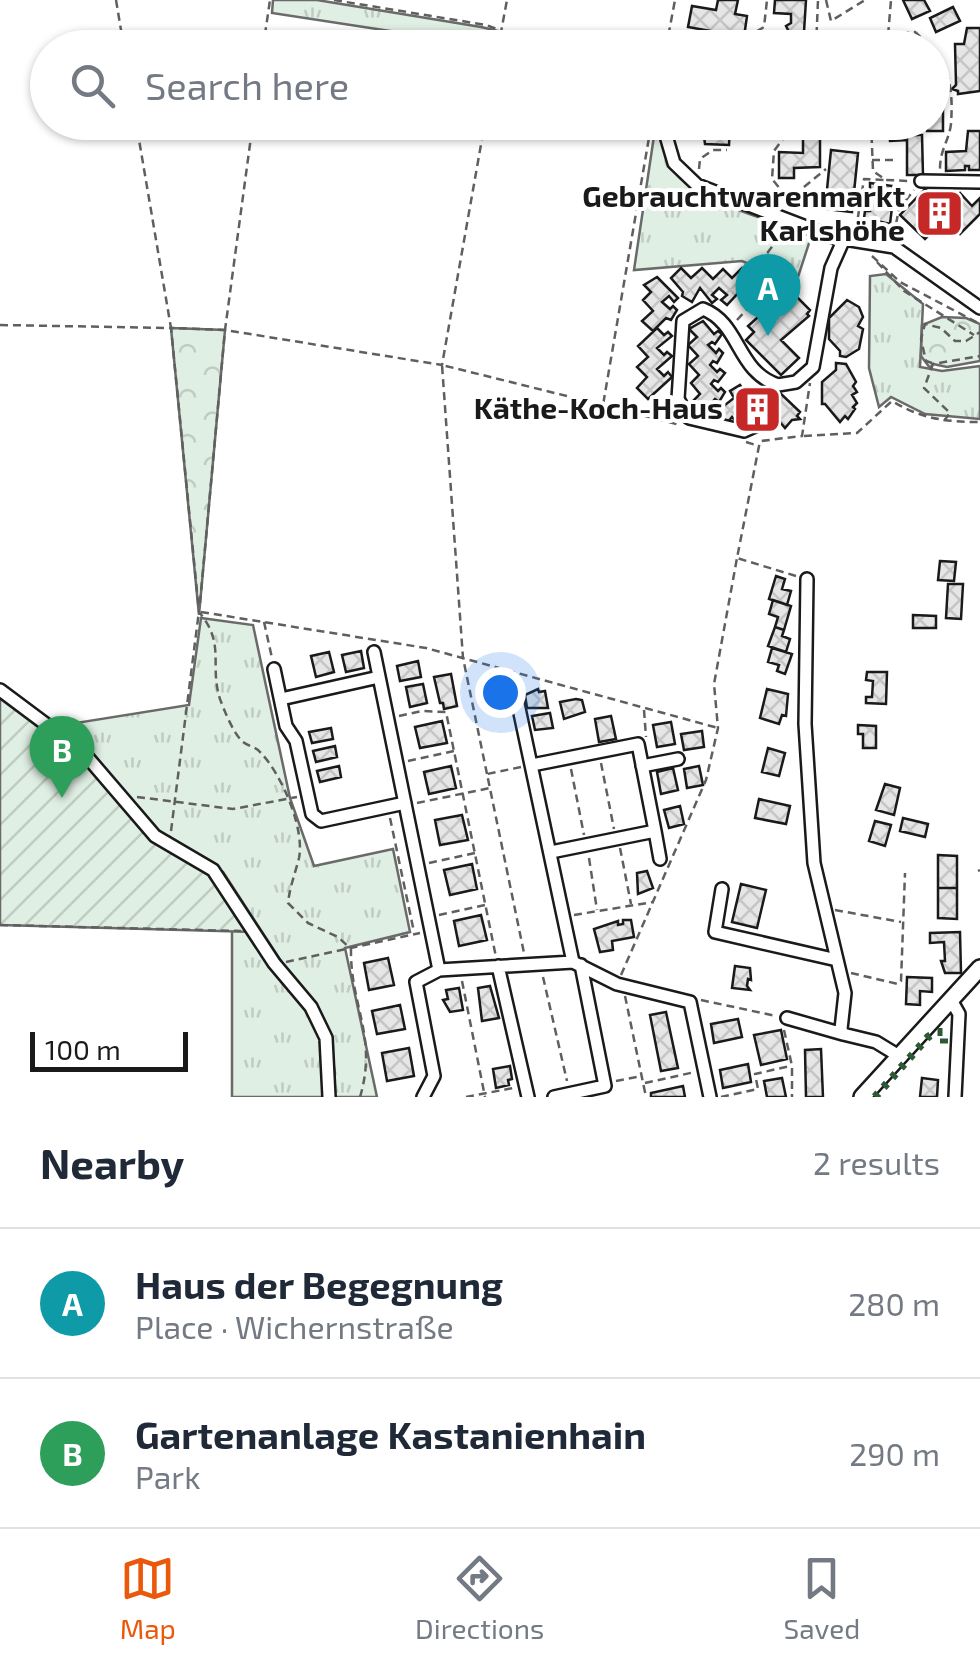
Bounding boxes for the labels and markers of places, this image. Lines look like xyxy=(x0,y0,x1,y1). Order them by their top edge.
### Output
place label: Gebrauchtwarenmarkt Karlshöhe xyxy=(582,177,905,247)
building icon: Gebrauchtwarenmarkt Karlshöhe xyxy=(914,188,966,240)
pin: A xyxy=(736,254,800,336)
building icon: Käthe-Koch-Haus xyxy=(732,383,784,435)
place label: Käthe-Koch-Haus xyxy=(474,389,723,425)
pin: B xyxy=(30,716,94,798)

